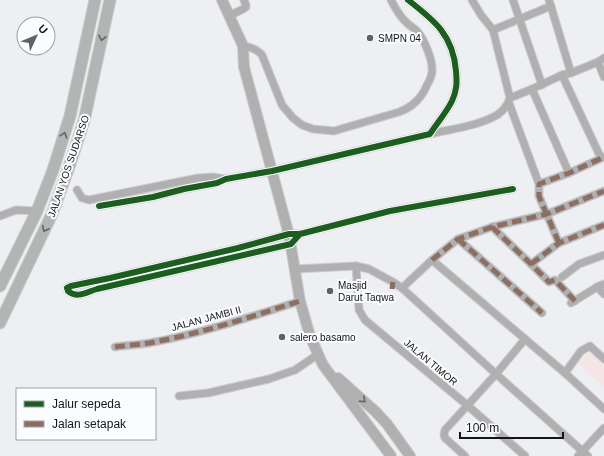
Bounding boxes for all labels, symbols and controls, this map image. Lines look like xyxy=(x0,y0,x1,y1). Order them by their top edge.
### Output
north arrow xyxy=(16,16,56,56)
text: U xyxy=(36,22,50,36)
marker: SMPN 04 xyxy=(365,33,375,43)
place label: SMPN 04 xyxy=(378,33,421,44)
one-way arrow xyxy=(99,35,107,41)
street label: JALAN YOS SUDARSO xyxy=(46,114,91,219)
one-way arrow xyxy=(59,131,68,138)
one-way arrow xyxy=(42,225,50,233)
place label: Masjid Darut Taqwa xyxy=(338,280,394,303)
marker: Masjid Darut Taqwa xyxy=(325,286,335,296)
street label: JALAN JAMBI II xyxy=(170,304,242,333)
marker: salero basamo xyxy=(277,332,287,342)
place label: salero basamo xyxy=(290,332,356,343)
street label: JALAN TIMOR xyxy=(402,337,459,388)
legend xyxy=(16,388,156,440)
one-way arrow xyxy=(358,395,366,403)
text: Jalur sepeda xyxy=(52,397,121,411)
scale bar xyxy=(460,414,563,440)
text: Jalan setapak xyxy=(52,417,127,431)
text: 100 m xyxy=(466,421,499,435)

